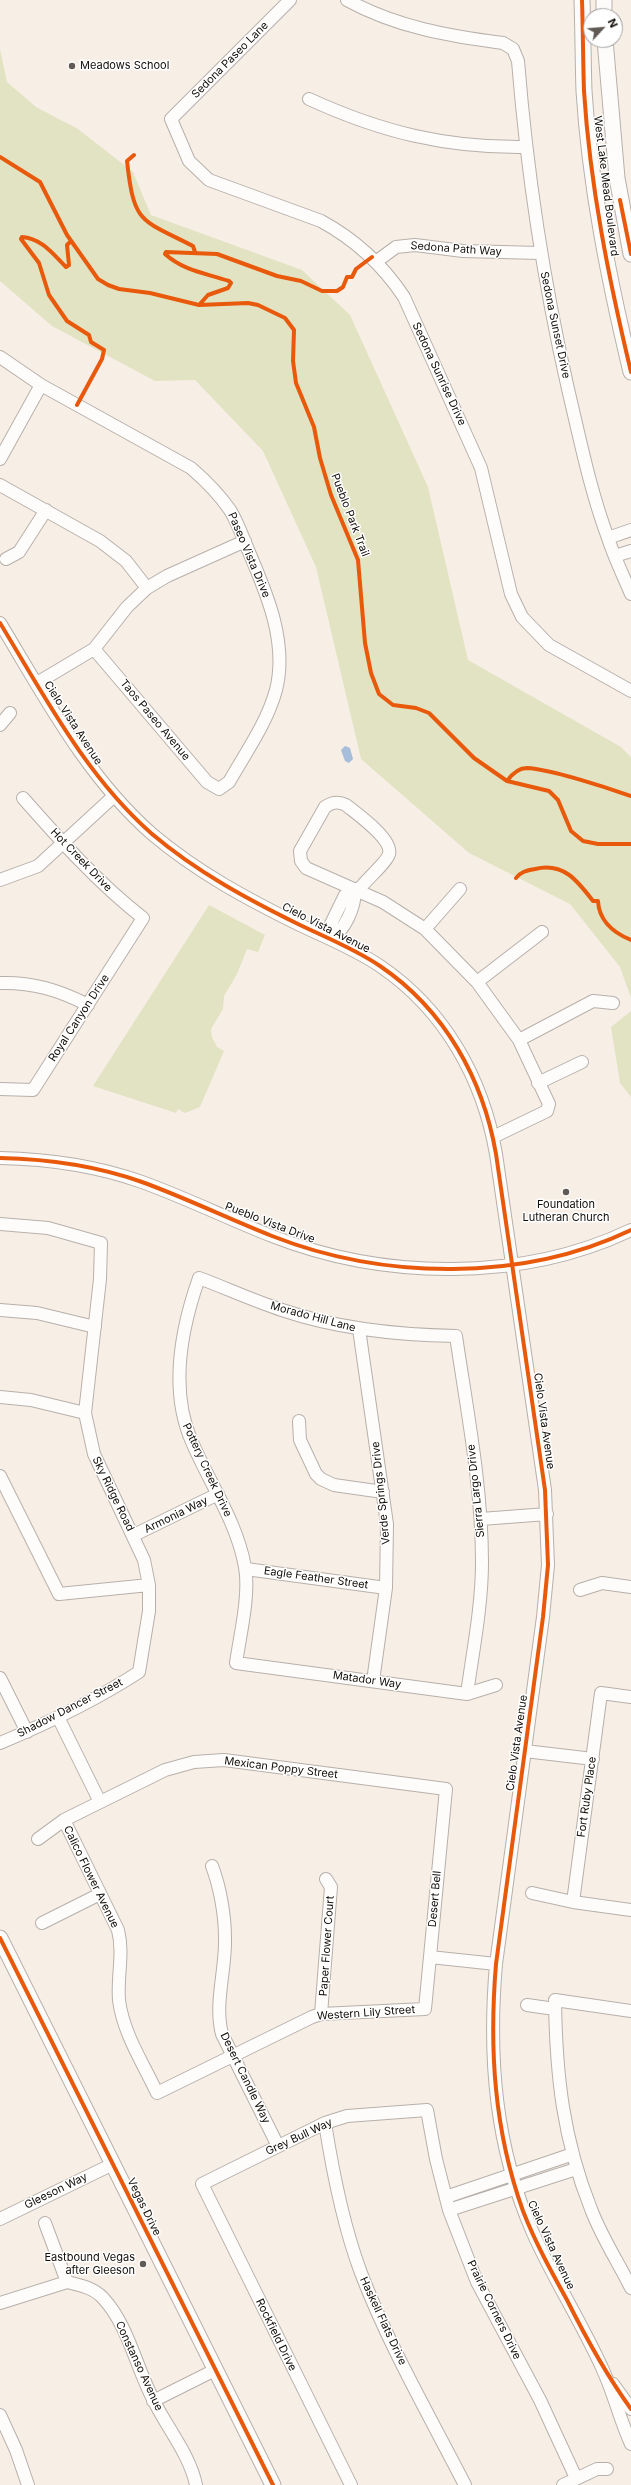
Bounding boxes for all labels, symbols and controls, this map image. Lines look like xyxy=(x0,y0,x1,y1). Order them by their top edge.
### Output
north arrow xyxy=(583,8,623,48)
text: N xyxy=(605,16,621,30)
street label: Sedona Paseo Lane xyxy=(189,19,271,101)
place label: Meadows School xyxy=(80,59,169,73)
marker: Meadows School xyxy=(67,61,77,71)
street label: West Lake Mead Boulevard xyxy=(591,115,621,257)
street label: Sedona Path Way xyxy=(410,239,502,259)
street label: Sedona Sunset Drive xyxy=(537,270,573,380)
street label: Sedona Sunrise Drive xyxy=(409,320,469,428)
street label: Pueblo Park Trail xyxy=(328,472,372,558)
street label: Paseo Vista Drive xyxy=(225,510,273,600)
street label: Taos Paseo Avenue xyxy=(117,677,193,763)
street label: Cielo Vista Avenue xyxy=(41,679,105,767)
street label: Hot Creek Drive xyxy=(48,826,114,894)
street label: Cielo Vista Avenue xyxy=(280,900,372,956)
street label: Royal Canyon Drive xyxy=(46,972,112,1064)
marker: Foundation Lutheran Church xyxy=(561,1187,571,1197)
place label: Foundation Lutheran Church xyxy=(523,1198,609,1224)
street label: Pueblo Vista Drive xyxy=(223,1200,317,1246)
street label: Morado Hill Lane xyxy=(269,1299,357,1335)
street label: Cielo Vista Avenue xyxy=(531,1372,557,1470)
street label: Pottery Creek Drive xyxy=(180,1421,234,1519)
street label: Verde Springs Drive xyxy=(369,1441,393,1545)
street label: Sierra Largo Drive xyxy=(465,1444,487,1538)
street label: Sky Ridge Road xyxy=(89,1454,137,1534)
street label: Armonia Way xyxy=(142,1494,210,1536)
street label: Eagle Feather Street xyxy=(263,1564,369,1592)
street label: Matador Way xyxy=(332,1669,402,1691)
street label: Shadow Dancer Street xyxy=(15,1676,125,1740)
street label: Cielo Vista Avenue xyxy=(504,1694,530,1792)
street label: Mexican Poppy Street xyxy=(224,1754,338,1782)
street label: Fort Ruby Place xyxy=(575,1756,599,1838)
street label: Calico Flower Avenue xyxy=(60,1824,122,1930)
street label: Desert Bell xyxy=(426,1870,444,1928)
street label: Paper Flower Court xyxy=(317,1895,337,1997)
street label: Western Lily Street xyxy=(317,2003,415,2023)
street label: Desert Candle Way xyxy=(217,2030,273,2126)
street label: Grey Bull Way xyxy=(263,2116,335,2158)
street label: Gleeson Way xyxy=(22,2170,90,2212)
street label: Vegas Drive xyxy=(124,2176,164,2238)
street label: Cielo Vista Avenue xyxy=(525,2198,577,2292)
place label: Eastbound Vegas after Gleeson xyxy=(44,2251,135,2277)
street label: Prairie Corners Drive xyxy=(464,2258,524,2362)
marker: Eastbound Vegas after Gleeson xyxy=(138,2259,148,2269)
street label: Haskell Flats Drive xyxy=(357,2275,409,2367)
street label: Rockfield Drive xyxy=(253,2297,299,2373)
street label: Constanso Avenue xyxy=(112,2319,166,2413)

